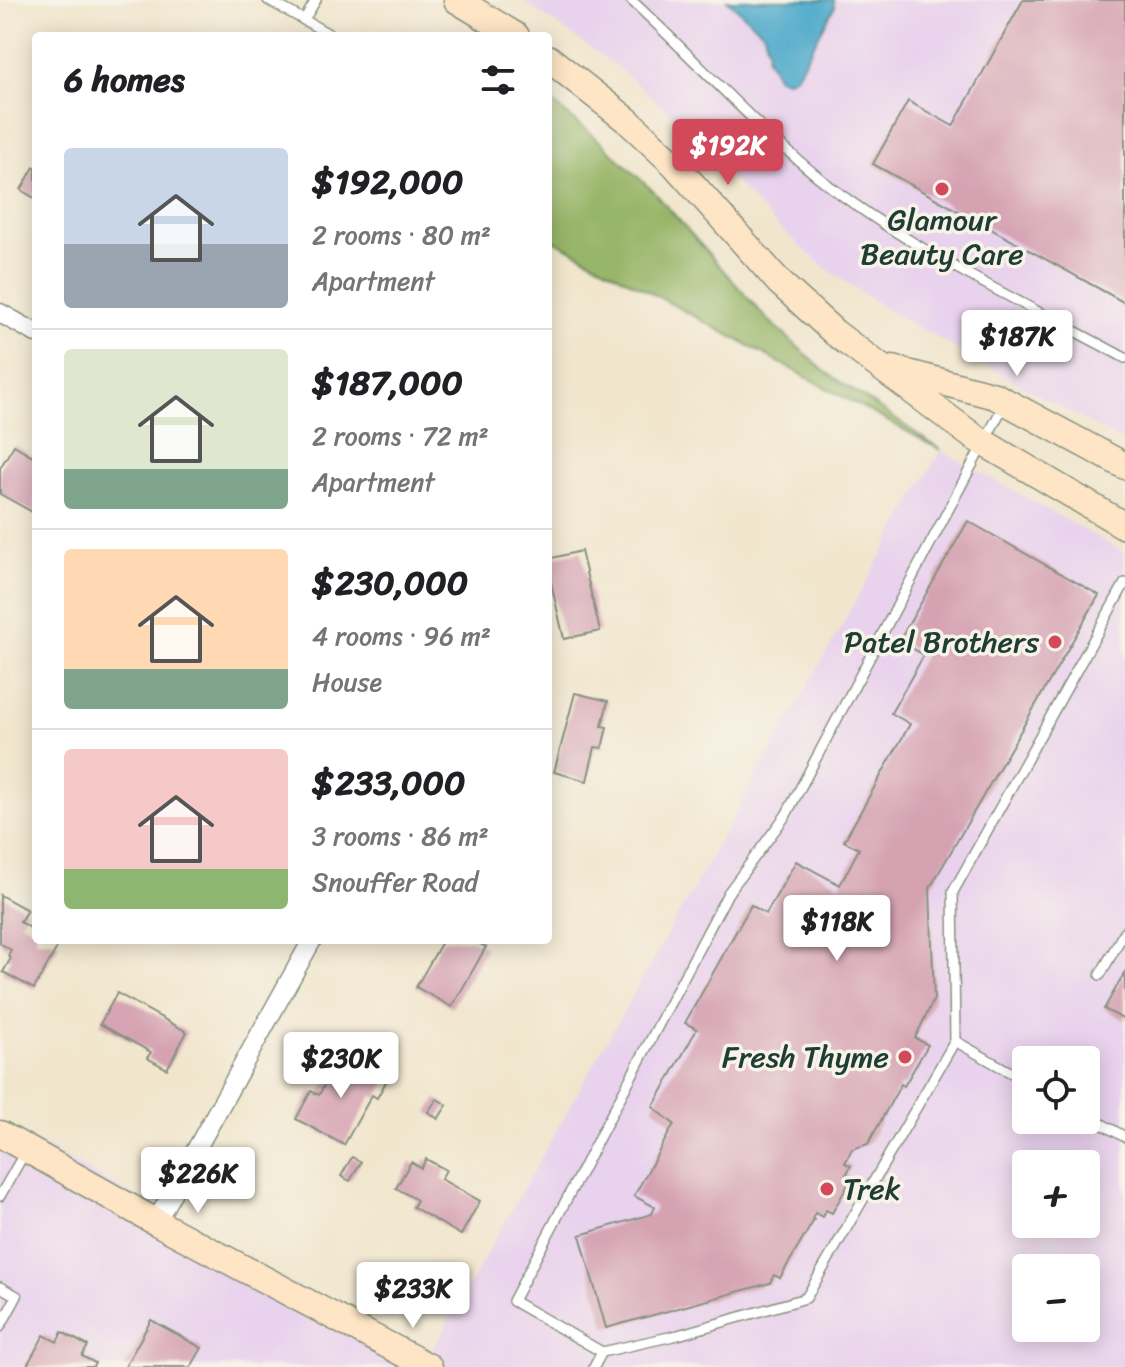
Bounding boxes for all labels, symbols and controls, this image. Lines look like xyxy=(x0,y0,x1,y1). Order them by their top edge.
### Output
text: 6 homes xyxy=(64,50,185,110)
icon: filters xyxy=(476,58,520,102)
pin: $192K xyxy=(672,119,784,187)
text: $192K xyxy=(690,122,766,168)
text: $192,000 xyxy=(312,152,464,212)
icon: home xyxy=(128,180,224,276)
marker: Glamour Beauty Care xyxy=(933,180,951,198)
place label: Glamour Beauty Care xyxy=(860,193,1024,281)
text: 2 rooms · 80 m² xyxy=(312,212,491,258)
text: Apartment xyxy=(312,258,435,304)
pin: $187K xyxy=(961,310,1073,378)
text: $187K xyxy=(980,313,1054,359)
text: $187,000 xyxy=(312,353,463,413)
icon: home xyxy=(128,381,224,477)
text: 2 rooms · 72 m² xyxy=(312,413,489,459)
text: Apartment xyxy=(312,459,435,505)
text: $230,000 xyxy=(312,553,468,613)
icon: home xyxy=(128,581,224,677)
text: 4 rooms · 96 m² xyxy=(312,613,491,659)
place label: Patel Brothers xyxy=(844,615,1039,669)
marker: Patel Brothers xyxy=(1046,633,1064,651)
text: House xyxy=(312,659,382,705)
text: $233,000 xyxy=(312,753,465,813)
icon: home xyxy=(128,781,224,877)
text: 3 rooms · 86 m² xyxy=(312,813,489,859)
text: Snouffer Road xyxy=(312,859,478,905)
pin: $118K xyxy=(781,895,893,963)
text: $118K xyxy=(801,898,873,944)
place label: Fresh Thyme xyxy=(722,1030,889,1084)
pin: $230K xyxy=(285,1032,397,1100)
text: $230K xyxy=(301,1035,381,1081)
map controls xyxy=(1012,1046,1100,1342)
button: locate xyxy=(1012,1046,1100,1134)
marker: Fresh Thyme xyxy=(896,1048,914,1066)
pin: $226K xyxy=(142,1147,254,1215)
text: $226K xyxy=(159,1150,237,1196)
button: + xyxy=(1012,1150,1100,1238)
place label: Trek xyxy=(843,1162,901,1216)
marker: Trek xyxy=(818,1180,836,1198)
button: − xyxy=(1012,1254,1100,1342)
pin: $233K xyxy=(357,1262,469,1330)
text: $233K xyxy=(375,1265,451,1311)

